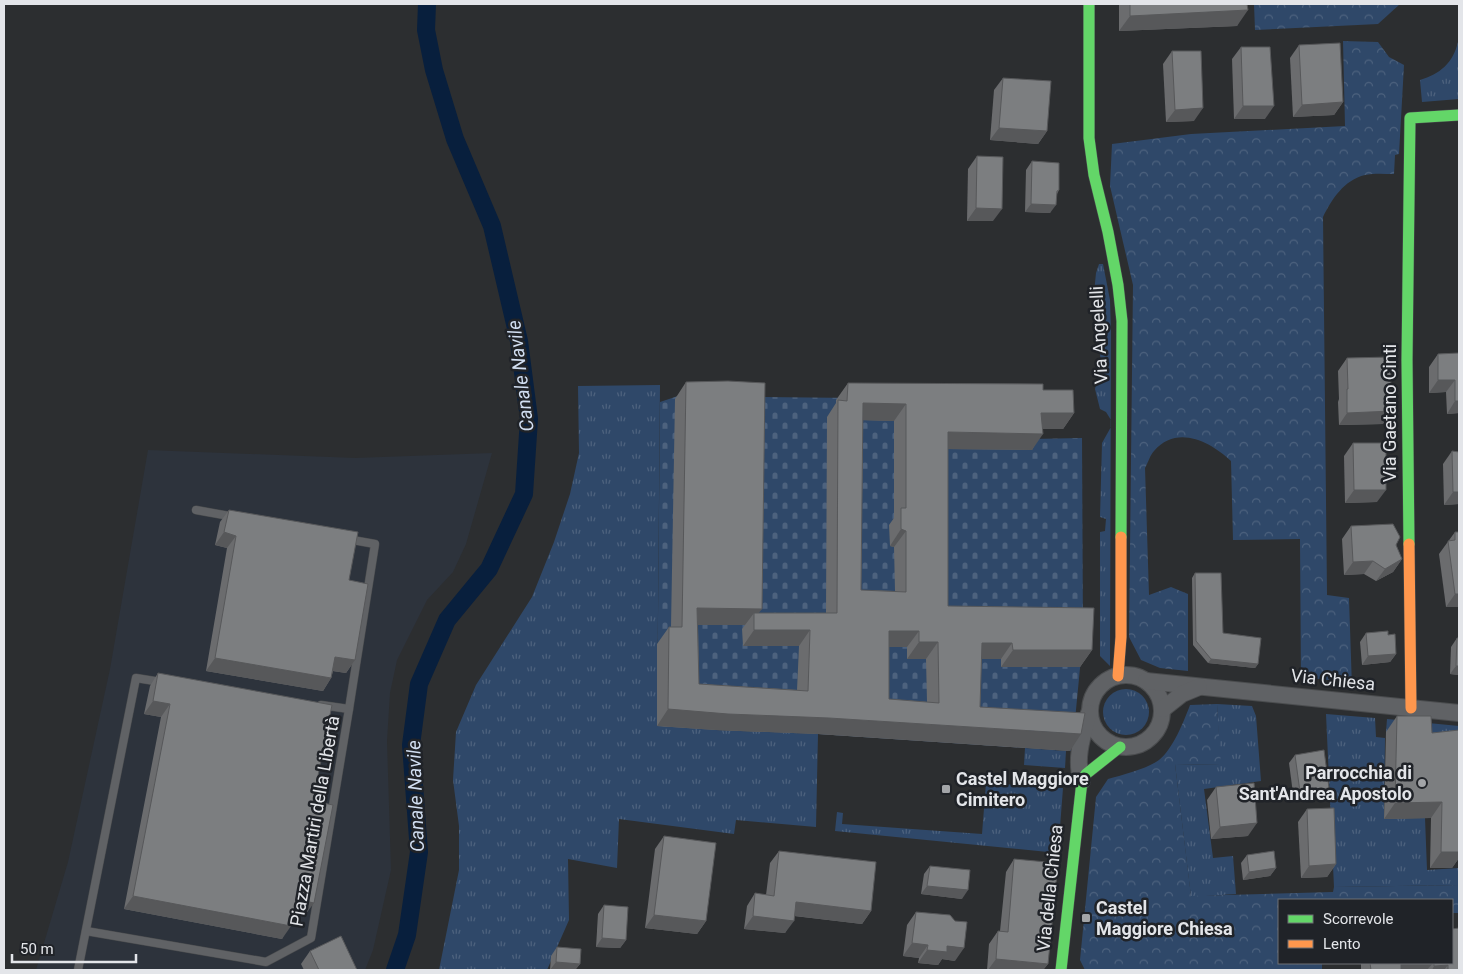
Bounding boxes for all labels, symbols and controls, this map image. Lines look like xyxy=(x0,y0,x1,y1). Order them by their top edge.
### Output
street label: Via Angelelli xyxy=(1085,285,1112,385)
water label: Canale Navile xyxy=(502,319,539,433)
street label: Via Gaetano Cinti xyxy=(1379,344,1400,482)
street label: Via Chiesa xyxy=(1290,665,1376,694)
street label: Piazza Martiri della Libertà xyxy=(286,714,343,928)
water label: Canale Navile xyxy=(402,739,429,852)
place label: Parrocchia di Sant'Andrea Apostolo xyxy=(1239,762,1412,804)
place label: Castel Maggiore Cimitero xyxy=(956,768,1089,810)
marker: Parrocchia di Sant'Andrea Apostolo xyxy=(1416,777,1428,789)
marker: Castel Maggiore Cimitero xyxy=(940,783,952,795)
street label: Via della Chiesa xyxy=(1032,823,1067,952)
place label: Castel Maggiore Chiesa xyxy=(1096,897,1233,939)
legend xyxy=(1278,899,1453,964)
text: Scorrevole xyxy=(1323,910,1394,928)
marker: Castel Maggiore Chiesa xyxy=(1080,912,1092,924)
scale bar xyxy=(12,932,136,964)
text: Lento xyxy=(1323,935,1361,953)
text: 50 m xyxy=(20,940,54,958)

